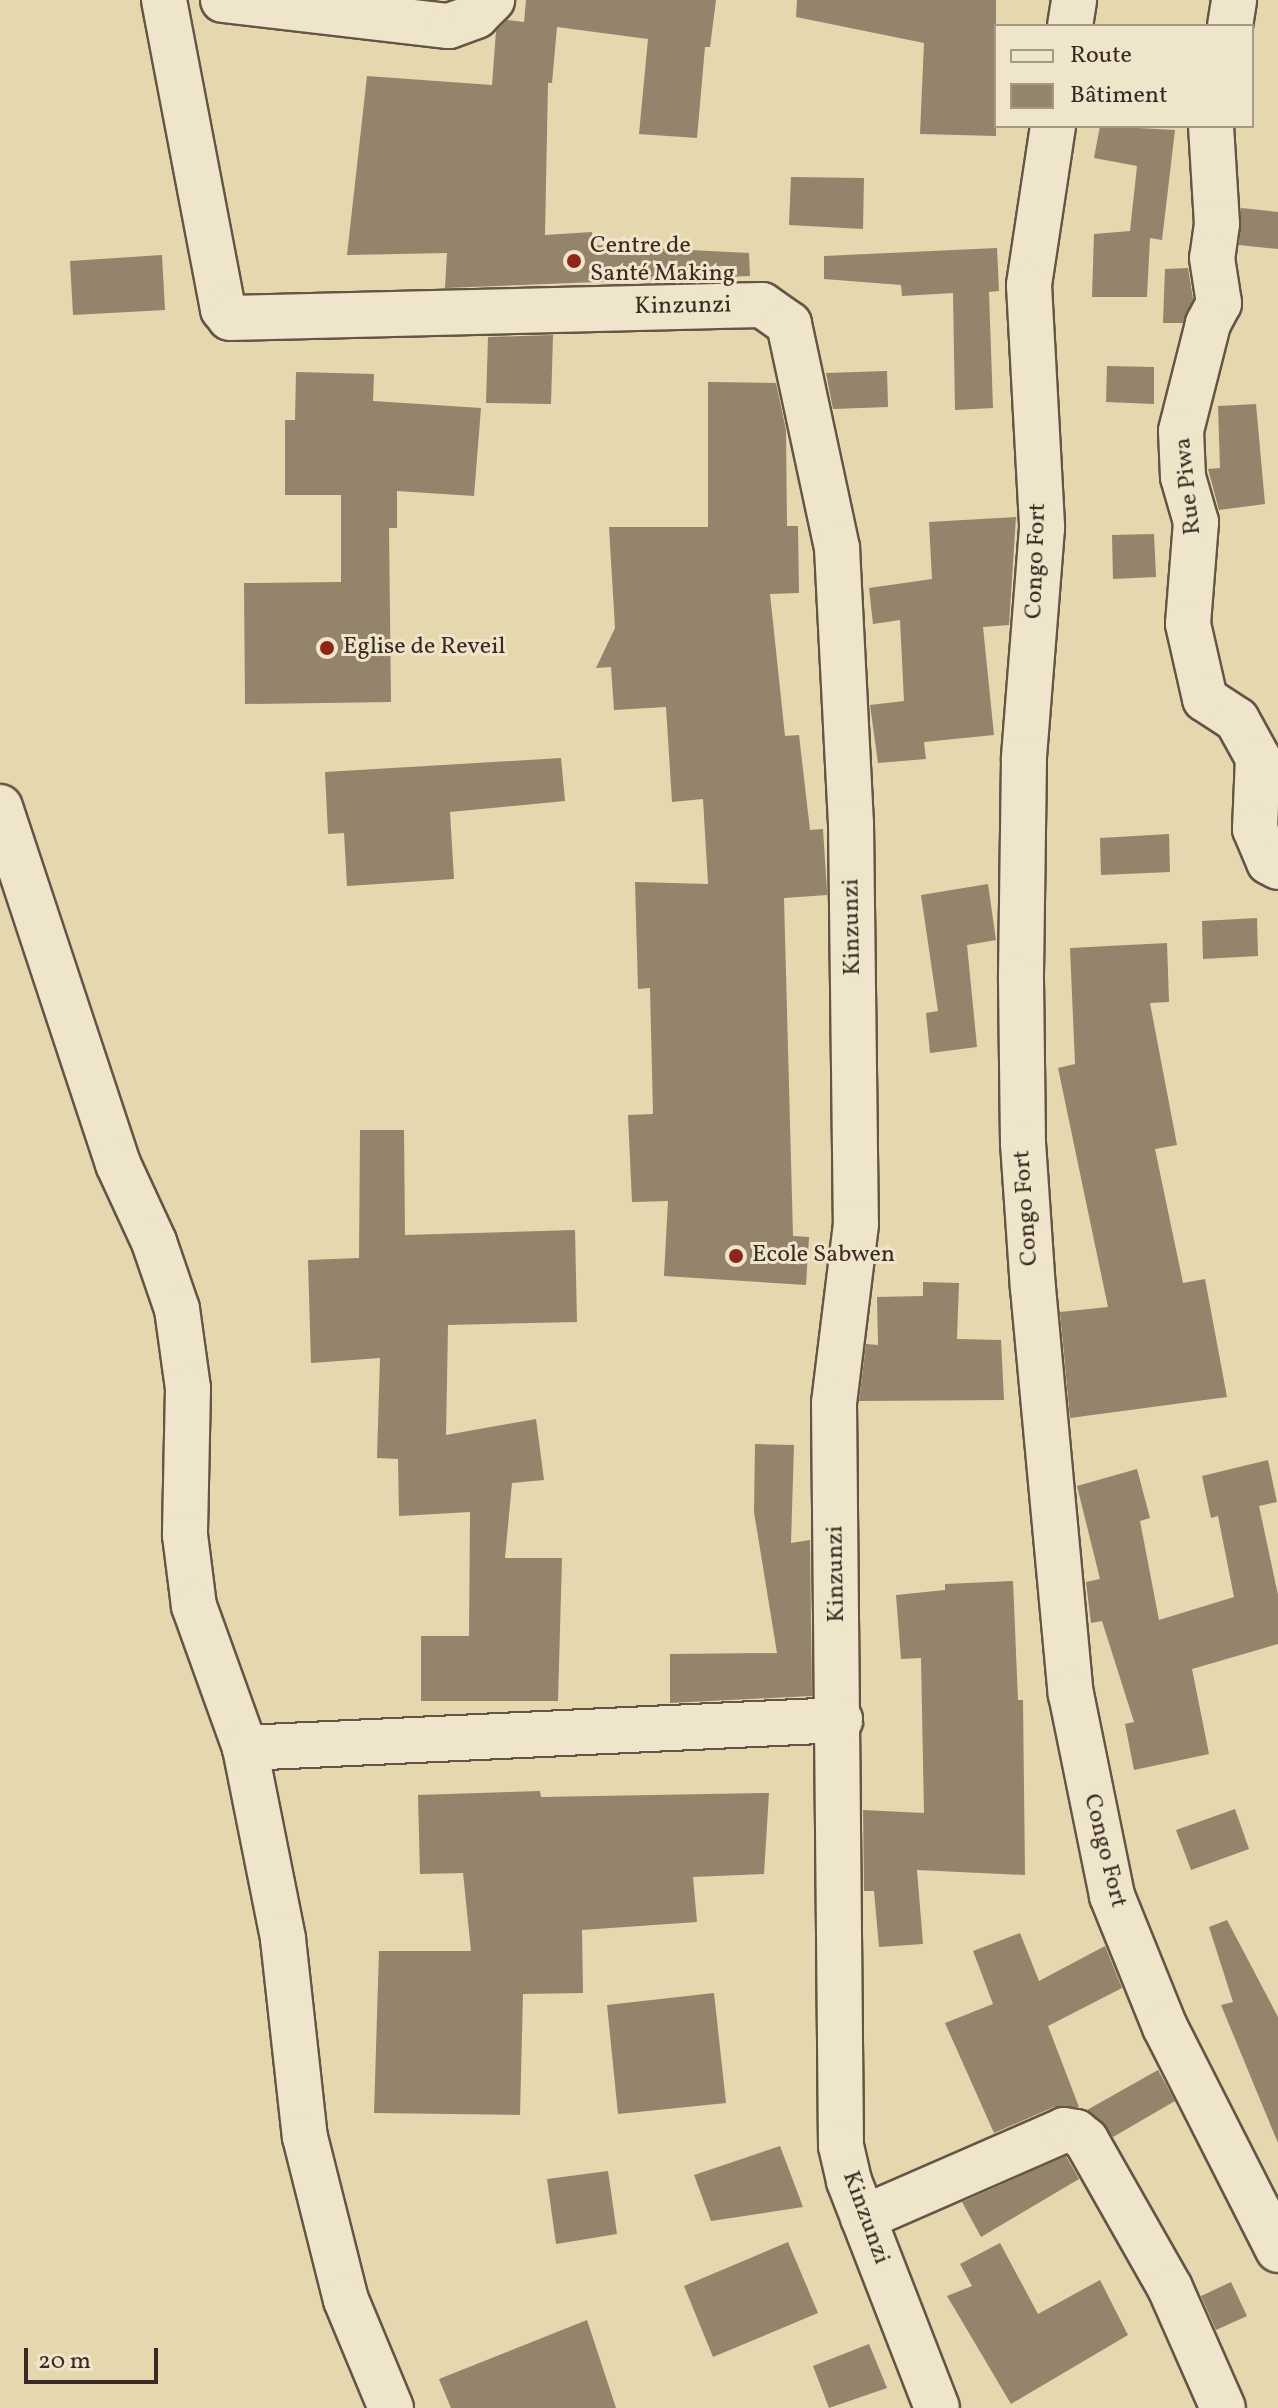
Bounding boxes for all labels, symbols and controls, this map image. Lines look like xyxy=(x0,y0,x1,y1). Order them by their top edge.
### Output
legend xyxy=(994,24,1254,128)
text: Route xyxy=(1070,39,1132,73)
text: Bâtiment xyxy=(1070,79,1168,113)
place label: Centre de Santé Making xyxy=(590,233,735,289)
marker: Centre de Santé Making xyxy=(565,252,583,270)
street label: Kinzunzi xyxy=(634,292,732,322)
street label: Rue Piwa xyxy=(1170,436,1208,536)
street label: Congo Fort xyxy=(1021,502,1053,620)
place label: Eglise de Reveil xyxy=(343,634,506,662)
marker: Eglise de Reveil xyxy=(318,639,336,657)
street label: Kinzunzi xyxy=(838,878,868,976)
street label: Congo Fort xyxy=(1009,1149,1045,1267)
place label: Ecole Sabwen xyxy=(752,1242,895,1270)
marker: Ecole Sabwen xyxy=(727,1247,745,1265)
street label: Kinzunzi xyxy=(822,1525,852,1623)
street label: Congo Fort xyxy=(1076,1791,1132,1911)
street label: Kinzunzi xyxy=(835,2168,895,2268)
scale bar xyxy=(28,2332,162,2382)
text: 20 m xyxy=(38,2345,91,2379)

